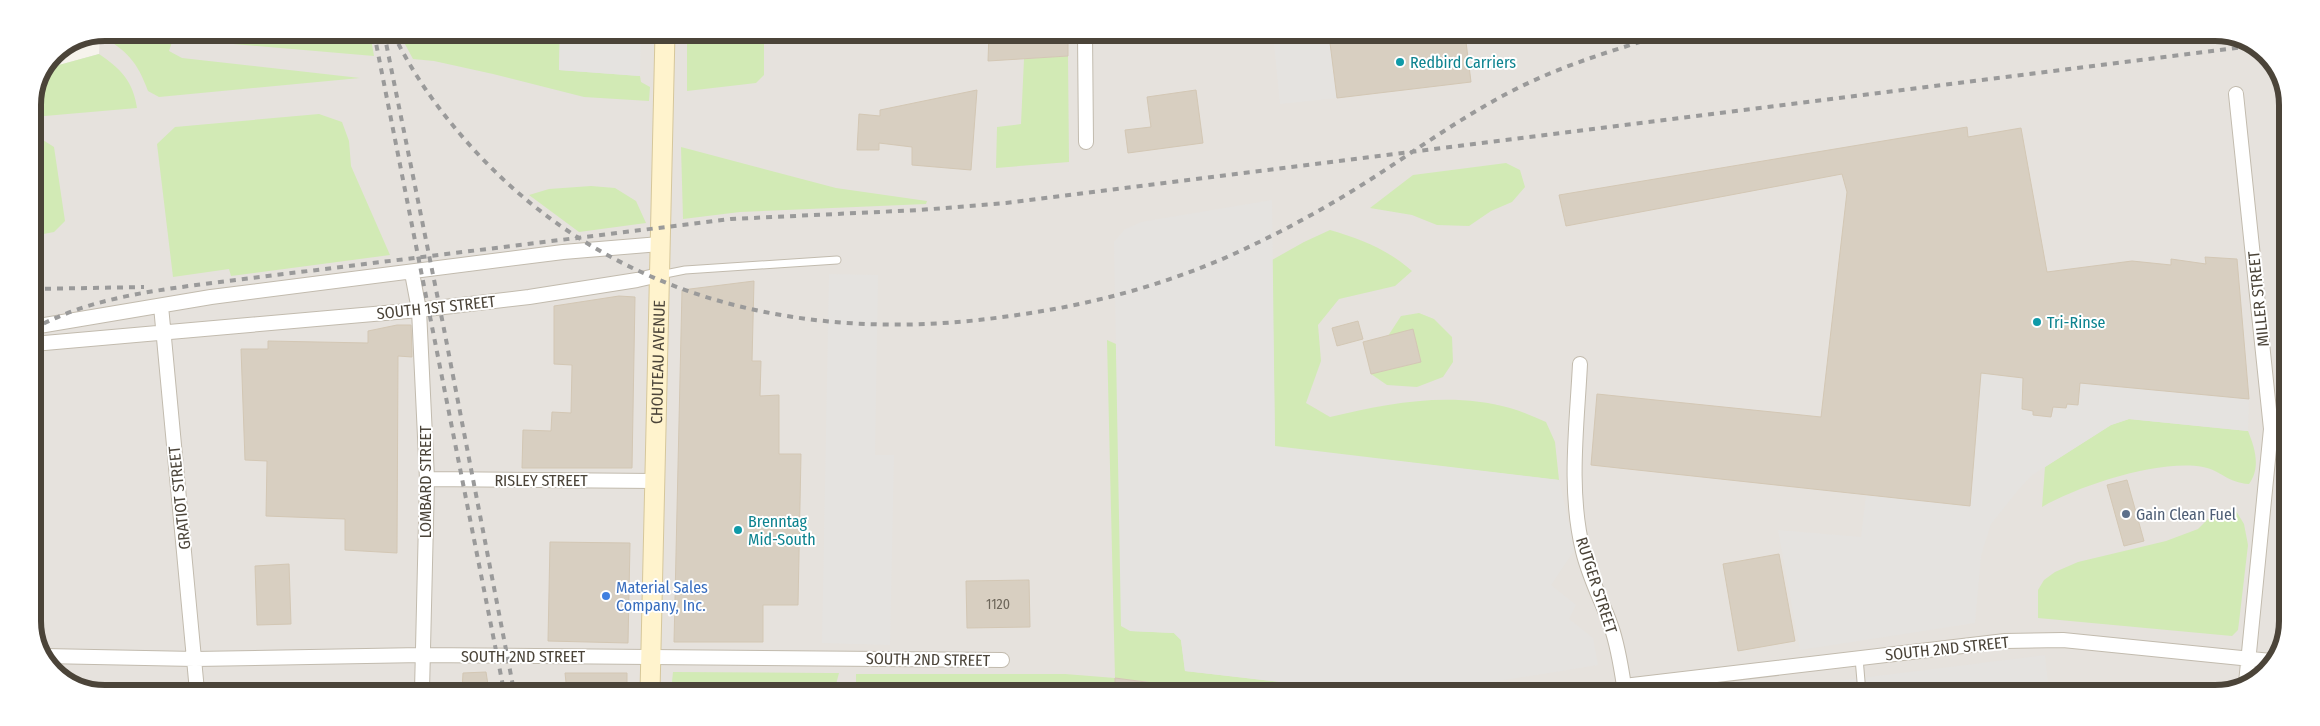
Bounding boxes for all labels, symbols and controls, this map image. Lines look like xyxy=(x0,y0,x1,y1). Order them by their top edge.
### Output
place label: Redbird Carriers xyxy=(1410,53,1516,72)
marker: Redbird Carriers xyxy=(1394,56,1406,68)
street label: MILLER STREET xyxy=(2244,250,2273,348)
street label: SOUTH 1ST STREET xyxy=(376,292,497,323)
street label: CHOUTEAU AVENUE xyxy=(647,300,669,424)
place label: Tri-Rinse xyxy=(2047,313,2105,332)
marker: Tri-Rinse xyxy=(2031,316,2043,328)
street label: LOMBARD STREET xyxy=(416,425,435,538)
street label: GRATIOT STREET xyxy=(165,445,194,551)
street label: RISLEY STREET xyxy=(494,471,588,490)
place label: Gain Clean Fuel xyxy=(2136,505,2236,524)
marker: Gain Clean Fuel xyxy=(2120,508,2132,520)
place label: Brenntag Mid-South xyxy=(748,512,816,549)
marker: Brenntag Mid-South xyxy=(732,524,744,536)
street label: RUTGER STREET xyxy=(1572,535,1621,636)
place label: Material Sales Company, Inc. xyxy=(616,578,708,615)
marker: Material Sales Company, Inc. xyxy=(600,590,612,602)
house number: 1120 xyxy=(986,596,1010,613)
street label: SOUTH 2ND STREET xyxy=(1884,632,2010,664)
street label: SOUTH 2ND STREET xyxy=(461,647,586,666)
street label: SOUTH 2ND STREET xyxy=(866,649,991,670)

